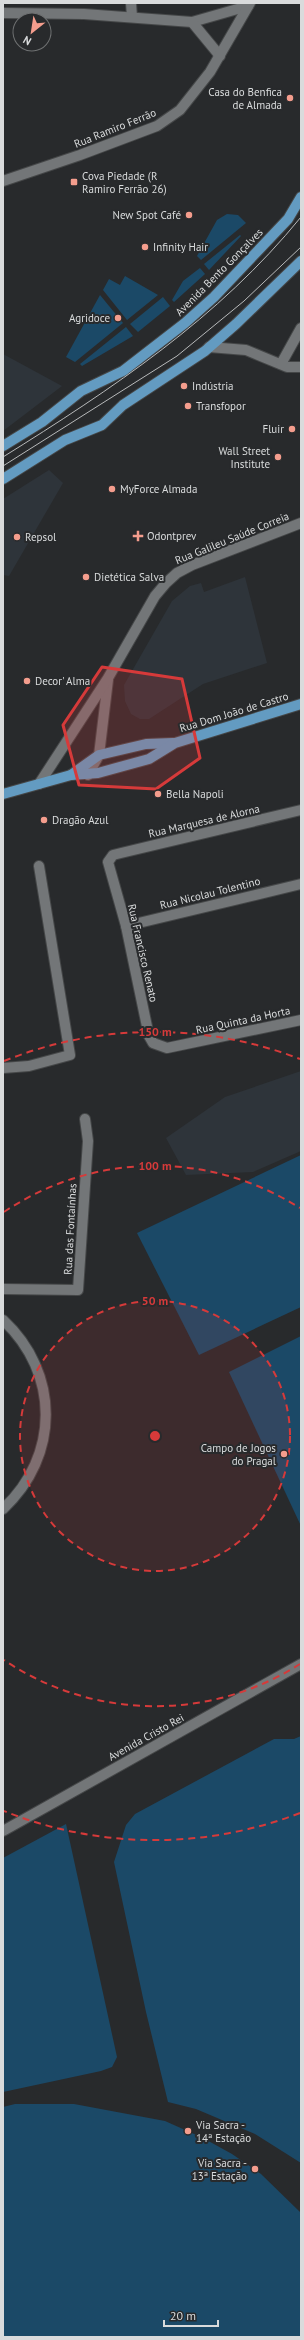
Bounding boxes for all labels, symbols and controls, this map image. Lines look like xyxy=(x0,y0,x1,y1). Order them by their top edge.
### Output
north arrow xyxy=(12,12,52,52)
text: N xyxy=(20,33,34,49)
place label: Casa do Benfica de Almada xyxy=(208,85,282,112)
marker: Casa do Benfica de Almada xyxy=(285,93,295,103)
street label: Rua Ramiro Ferrão xyxy=(72,105,158,151)
place label: Cova Piedade (R Ramiro Ferrão 26) xyxy=(82,169,166,196)
marker: Cova Piedade (R Ramiro Ferrão 26) xyxy=(69,177,79,187)
place label: New Spot Café xyxy=(112,208,181,222)
marker: New Spot Café xyxy=(184,210,194,220)
street label: Avenida Bento Gonçalves xyxy=(172,225,266,319)
place label: Infinity Hair xyxy=(153,240,208,254)
marker: Infinity Hair xyxy=(140,242,150,252)
place label: Agridoce xyxy=(69,311,110,325)
marker: Agridoce xyxy=(113,313,123,323)
place label: Indústria xyxy=(192,379,234,393)
marker: Indústria xyxy=(179,381,189,391)
place label: Transfopor xyxy=(196,399,246,413)
marker: Transfopor xyxy=(183,401,193,411)
place label: Fluir xyxy=(262,422,284,436)
marker: Fluir xyxy=(287,424,297,434)
place label: Wall Street Institute xyxy=(218,444,270,471)
marker: Wall Street Institute xyxy=(273,452,283,462)
place label: MyForce Almada xyxy=(120,482,197,496)
marker: MyForce Almada xyxy=(107,484,117,494)
street label: Rua Galileu Saúde Correia xyxy=(173,509,291,567)
place label: Odontprev xyxy=(147,529,197,543)
place label: Repsol xyxy=(25,530,57,544)
marker: Odontprev xyxy=(132,530,144,542)
marker: Repsol xyxy=(12,532,22,542)
place label: Dietética Salva xyxy=(94,570,164,584)
marker: Dietética Salva xyxy=(81,572,91,582)
place label: Decor' Alma xyxy=(35,674,90,688)
marker: Decor' Alma xyxy=(22,676,32,686)
street label: Rua Dom João de Castro xyxy=(178,689,290,735)
place label: Bella Napoli xyxy=(166,787,224,801)
marker: Bella Napoli xyxy=(153,789,163,799)
street label: Rua Marquesa de Alorna xyxy=(147,801,261,841)
place label: Dragão Azul xyxy=(52,813,109,827)
marker: Dragão Azul xyxy=(39,815,49,825)
street label: Rua Nicolau Tolentino xyxy=(158,874,262,912)
street label: Rua Francisco Renato xyxy=(125,903,161,1004)
street label: Rua Quinta da Horta xyxy=(195,1003,291,1037)
text: 150 m xyxy=(138,1024,172,1039)
text: 100 m xyxy=(138,1158,172,1173)
street label: Rua das Fontaínhas xyxy=(61,1183,79,1275)
text: 50 m xyxy=(142,1293,168,1308)
centre of rings xyxy=(148,1429,162,1443)
place label: Campo de Jogos do Pragal xyxy=(201,1441,277,1468)
marker: Campo de Jogos do Pragal xyxy=(279,1449,289,1459)
street label: Avenida Cristo Rei xyxy=(106,1710,186,1764)
place label: Via Sacra - 14ª Estação xyxy=(195,2118,251,2145)
marker: Via Sacra - 14ª Estação xyxy=(183,2126,193,2136)
place label: Via Sacra - 13ª Estação xyxy=(192,2156,247,2183)
marker: Via Sacra - 13ª Estação xyxy=(250,2164,260,2174)
scale bar xyxy=(164,2302,218,2328)
text: 20 m xyxy=(170,2308,196,2323)

